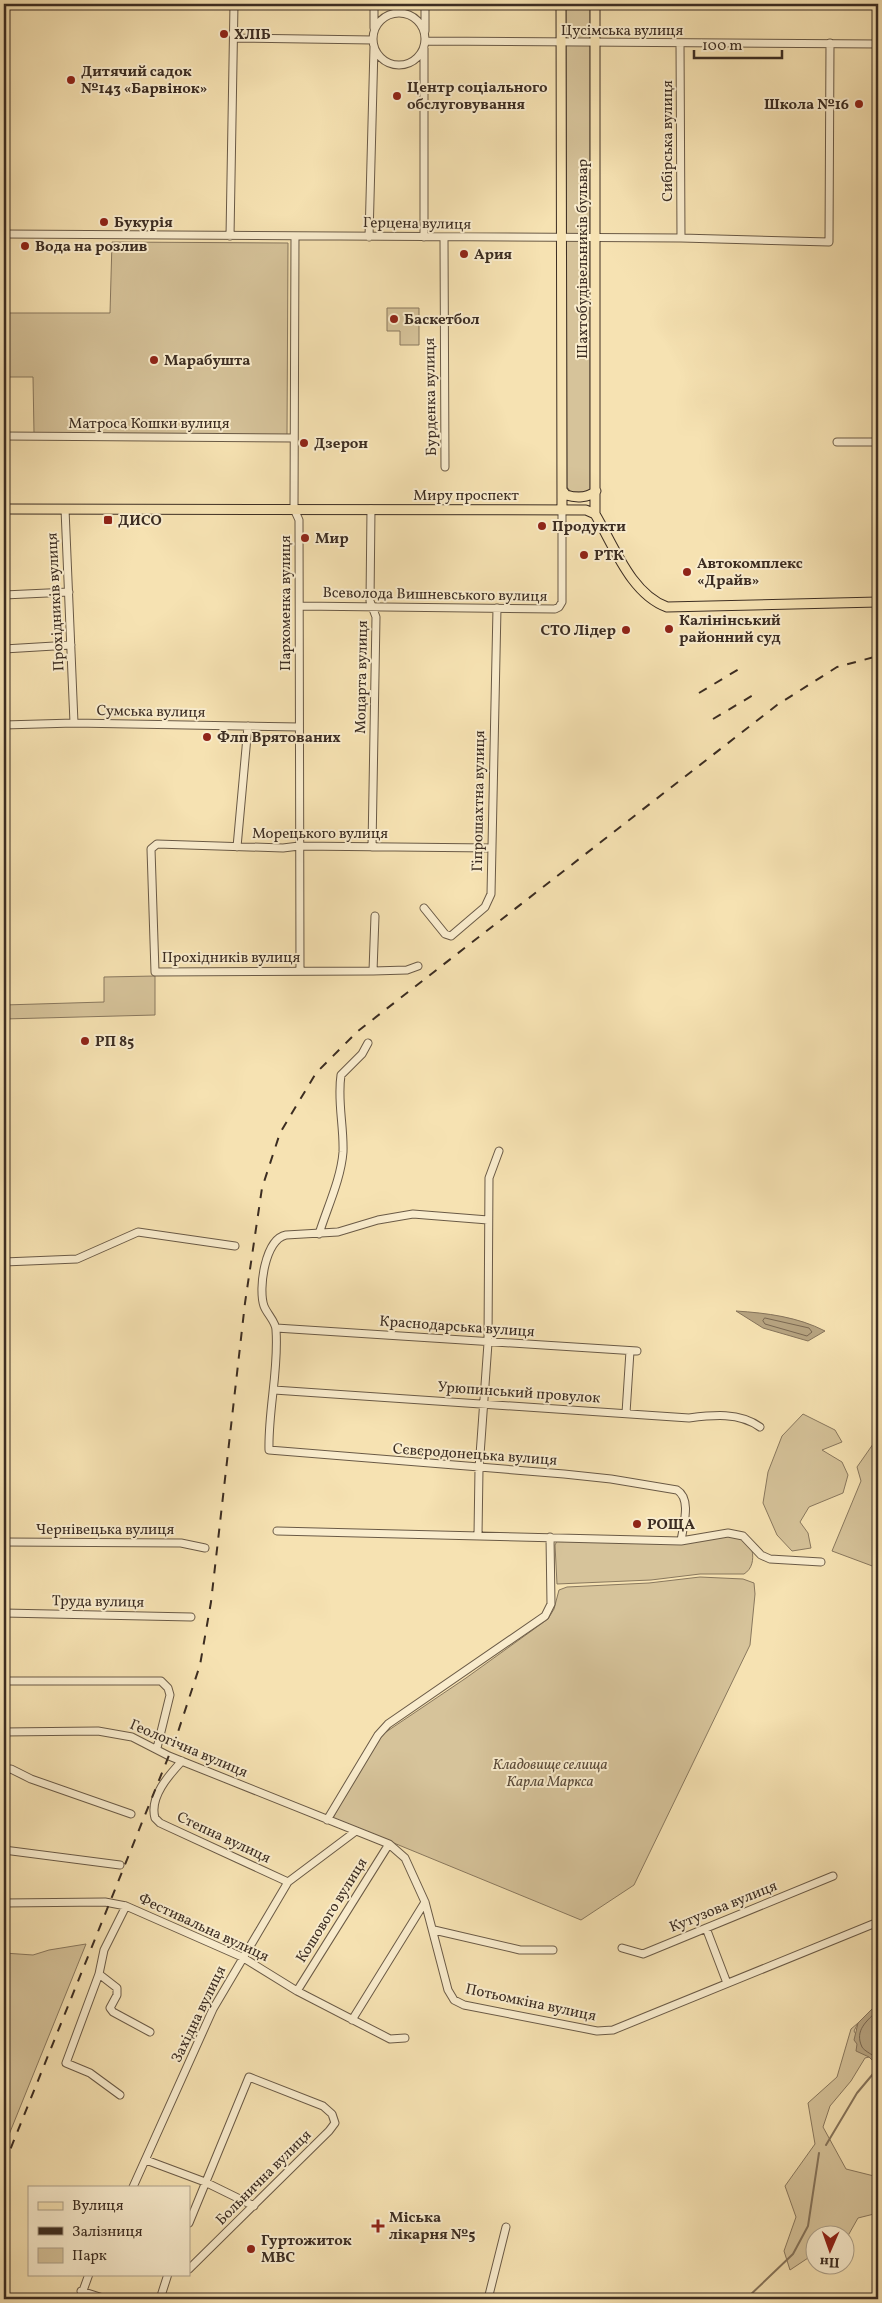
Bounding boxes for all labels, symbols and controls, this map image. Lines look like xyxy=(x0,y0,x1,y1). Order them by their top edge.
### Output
street label: Цусімська вулиця xyxy=(561,21,683,42)
place label: ХЛІБ xyxy=(234,25,271,46)
marker: ХЛІБ xyxy=(218,28,230,40)
scale bar xyxy=(694,28,782,60)
text: 100 m xyxy=(702,36,742,57)
place label: Дитячий садок №143 «Барвінок» xyxy=(81,62,207,100)
marker: Дитячий садок №143 «Барвінок» xyxy=(65,74,77,86)
place label: Центр соціального обслуговування xyxy=(407,78,548,116)
street label: Сибірська вулиця xyxy=(658,80,679,202)
marker: Центр соціального обслуговування xyxy=(391,90,403,102)
place label: Школа №16 xyxy=(764,95,849,116)
marker: Школа №16 xyxy=(853,98,865,110)
street label: Шахтобудівельників бульвар xyxy=(573,159,594,359)
place label: Букурія xyxy=(114,213,173,234)
street label: Герцена вулиця xyxy=(363,213,471,236)
marker: Букурія xyxy=(98,216,110,228)
place label: Вода на розлив xyxy=(35,237,148,258)
marker: Вода на розлив xyxy=(19,240,31,252)
place label: Ария xyxy=(474,245,513,266)
marker: Ария xyxy=(458,248,470,260)
place label: Баскетбол xyxy=(404,310,480,331)
marker: Баскетбол xyxy=(388,313,400,325)
street label: Бурденка вулиця xyxy=(420,337,443,456)
place label: Марабушта xyxy=(164,351,251,372)
marker: Марабушта xyxy=(148,354,160,366)
street label: Матроса Кошки вулиця xyxy=(68,414,230,435)
place label: Дзерон xyxy=(314,434,368,455)
marker: Дзерон xyxy=(298,437,310,449)
street label: Миру проспект xyxy=(413,486,519,507)
place label: ДИСО xyxy=(118,511,162,532)
marker: ДИСО xyxy=(102,514,114,526)
place label: Продукти xyxy=(552,517,626,538)
marker: Продукти xyxy=(536,520,548,532)
place label: Мир xyxy=(315,529,349,550)
street label: Прохідників вулиця xyxy=(42,532,71,672)
marker: Мир xyxy=(299,532,311,544)
street label: Пархоменка вулиця xyxy=(276,535,297,671)
place label: РТК xyxy=(594,546,624,567)
marker: РТК xyxy=(578,549,590,561)
place label: Автокомплекс «Драйв» xyxy=(697,554,803,592)
marker: Автокомплекс «Драйв» xyxy=(681,566,693,578)
street label: Всеволода Вишневського вулиця xyxy=(322,583,548,608)
place label: Калінінський районний суд xyxy=(679,611,781,649)
street label: Моцарта вулиця xyxy=(351,620,374,734)
place label: СТО Лідер xyxy=(540,621,616,642)
marker: Калінінський районний суд xyxy=(663,623,675,635)
marker: СТО Лідер xyxy=(620,624,632,636)
street label: Сумська вулиця xyxy=(96,701,206,724)
place label: Флп Врятованих xyxy=(217,728,341,749)
street label: Гіпрошахтна вулиця xyxy=(468,730,491,872)
marker: Флп Врятованих xyxy=(201,731,213,743)
street label: Морецького вулиця xyxy=(252,824,388,845)
street label: Прохідників вулиця xyxy=(162,948,301,969)
place label: РП 85 xyxy=(95,1032,134,1053)
marker: РП 85 xyxy=(79,1035,91,1047)
street label: Краснодарська вулиця xyxy=(378,1312,535,1343)
street label: Урюпинський провулок xyxy=(437,1377,601,1410)
street label: Сєвєродонецька вулиця xyxy=(392,1439,558,1472)
place label: РОЩА xyxy=(647,1515,695,1536)
marker: РОЩА xyxy=(631,1518,643,1530)
street label: Чернівецька вулиця xyxy=(36,1520,175,1541)
street label: Труда вулиця xyxy=(52,1591,145,1614)
street label: Геологічна вулиця xyxy=(126,1715,251,1784)
park label: Кладовище селища Карла Маркса xyxy=(492,1755,608,1793)
street label: Степна вулиця xyxy=(173,1807,274,1869)
street label: Кошового вулиця xyxy=(292,1854,373,1967)
street label: Кутузова вулиця xyxy=(666,1876,781,1939)
street label: Фестивальна вулиця xyxy=(135,1889,272,1968)
street label: Західна вулиця xyxy=(167,1963,232,2067)
street label: Потьомкіна вулиця xyxy=(463,1979,598,2028)
street label: Больнична вулиця xyxy=(211,2125,317,2231)
legend xyxy=(28,2186,190,2276)
text: Вулиця xyxy=(72,2196,124,2217)
place label: Міська лікарня №5 xyxy=(389,2208,476,2246)
marker: Міська лікарня №5 xyxy=(371,2219,385,2233)
text: Залізниця xyxy=(72,2222,143,2243)
north arrow xyxy=(804,2226,854,2276)
place label: Гуртожиток МВС xyxy=(261,2231,352,2269)
marker: Гуртожиток МВС xyxy=(245,2243,257,2255)
text: Парк xyxy=(72,2246,107,2267)
text: Пн xyxy=(819,2252,840,2271)

